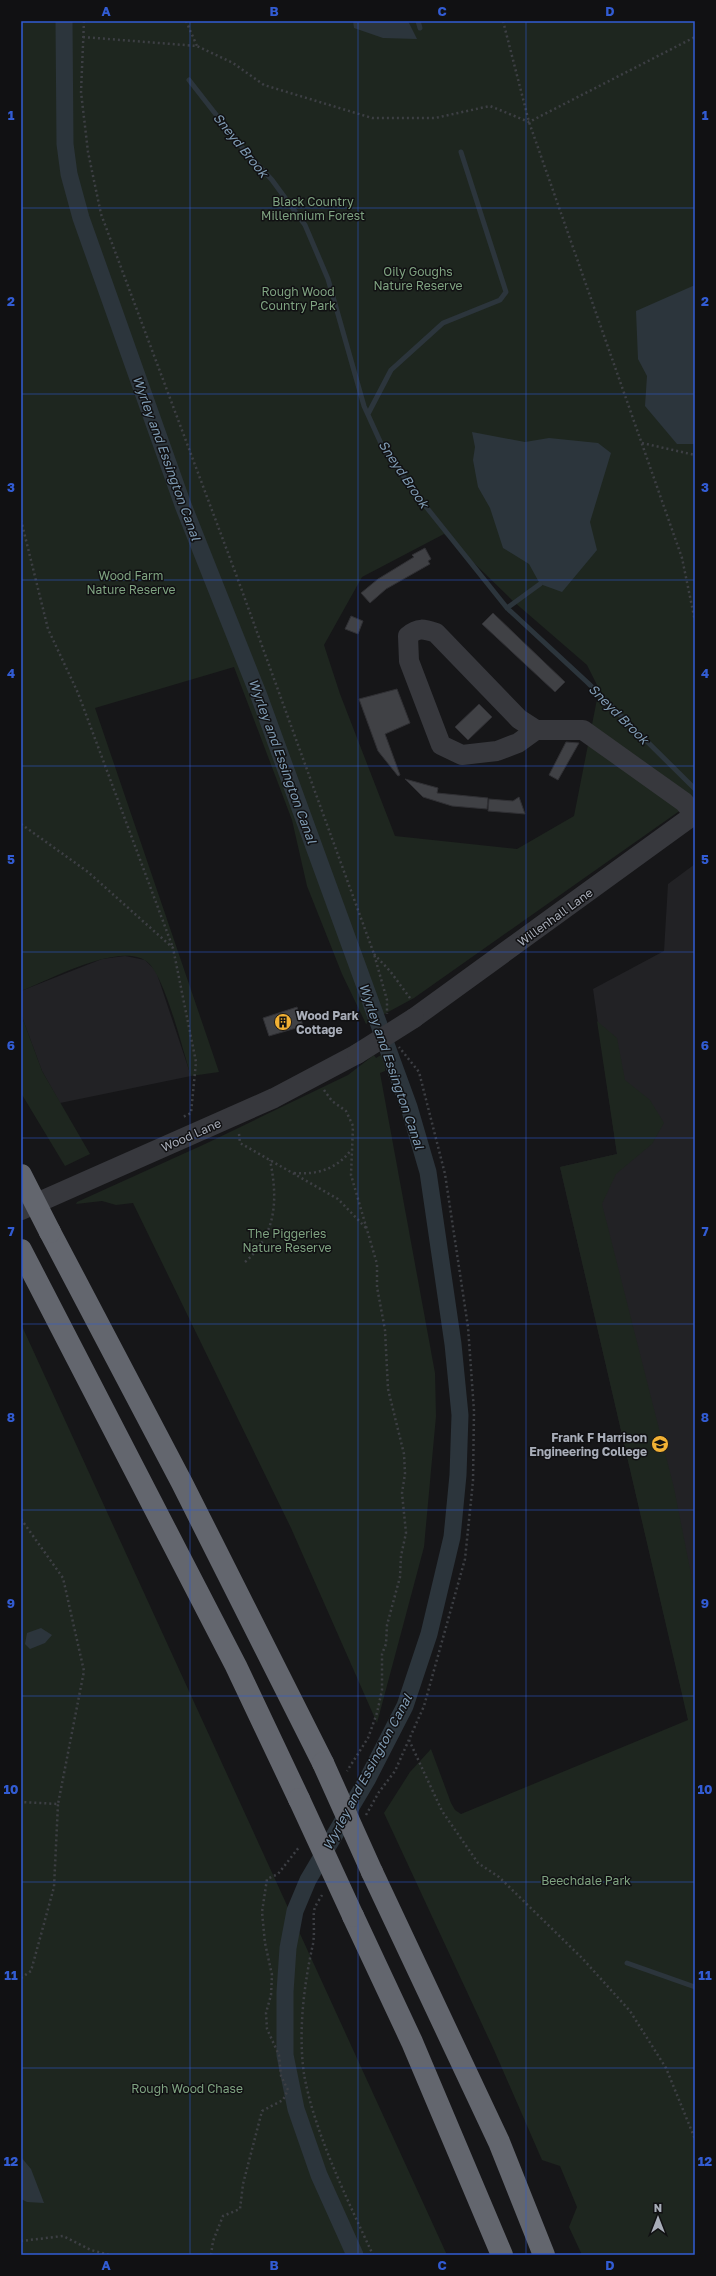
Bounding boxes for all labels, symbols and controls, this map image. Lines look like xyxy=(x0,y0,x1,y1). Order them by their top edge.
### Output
text: A xyxy=(101,3,111,19)
text: B xyxy=(269,3,279,19)
text: C xyxy=(437,3,447,19)
text: D xyxy=(605,3,615,19)
text: 1 xyxy=(8,107,15,123)
text: 1 xyxy=(702,107,709,123)
water label: Sneyd Brook xyxy=(210,109,273,182)
park label: Black Country Millennium Forest xyxy=(261,194,365,223)
park label: Oily Goughs Nature Reserve xyxy=(373,264,463,293)
park label: Rough Wood Country Park xyxy=(260,284,336,313)
text: 2 xyxy=(7,293,15,309)
text: 2 xyxy=(701,293,709,309)
water label: Wyrley and Essington Canal xyxy=(130,373,205,543)
water label: Sneyd Brook xyxy=(375,437,433,512)
text: 3 xyxy=(7,479,15,495)
text: 3 xyxy=(701,479,709,495)
park label: Wood Farm Nature Reserve xyxy=(86,568,176,597)
text: 4 xyxy=(7,665,15,681)
text: 4 xyxy=(701,665,709,681)
water label: Wyrley and Essington Canal xyxy=(246,676,321,846)
water label: Sneyd Brook xyxy=(586,681,654,749)
text: 5 xyxy=(7,851,15,867)
text: 5 xyxy=(701,851,709,867)
street label: Willenhall Lane xyxy=(514,885,596,949)
water label: Wyrley and Essington Canal xyxy=(356,981,428,1152)
place label: Wood Park Cottage xyxy=(296,1008,359,1037)
building icon: Wood Park Cottage xyxy=(273,1012,293,1032)
text: 6 xyxy=(7,1037,15,1053)
text: 6 xyxy=(701,1037,709,1053)
street label: Wood Lane xyxy=(159,1115,223,1155)
text: 7 xyxy=(7,1223,15,1239)
text: 7 xyxy=(701,1223,709,1239)
park label: The Piggeries Nature Reserve xyxy=(242,1226,332,1255)
text: 8 xyxy=(7,1409,15,1425)
text: 8 xyxy=(701,1409,709,1425)
place label: Frank F Harrison Engineering College xyxy=(529,1430,647,1459)
school or university icon: Frank F Harrison Engineering College xyxy=(650,1434,670,1454)
text: 9 xyxy=(7,1595,15,1611)
text: 9 xyxy=(701,1595,709,1611)
water label: Wyrley and Essington Canal xyxy=(319,1691,415,1853)
text: 10 xyxy=(3,1781,19,1797)
text: 10 xyxy=(697,1781,713,1797)
park label: Beechdale Park xyxy=(541,1873,631,1888)
text: 11 xyxy=(4,1967,18,1983)
text: 11 xyxy=(698,1967,712,1983)
park label: Rough Wood Chase xyxy=(131,2081,243,2096)
text: 12 xyxy=(4,2153,18,2169)
text: 12 xyxy=(698,2153,712,2169)
north arrow xyxy=(638,2198,678,2238)
text: N xyxy=(654,2201,662,2214)
text: A xyxy=(101,2257,111,2273)
text: B xyxy=(269,2257,279,2273)
text: C xyxy=(437,2257,447,2273)
text: D xyxy=(605,2257,615,2273)

